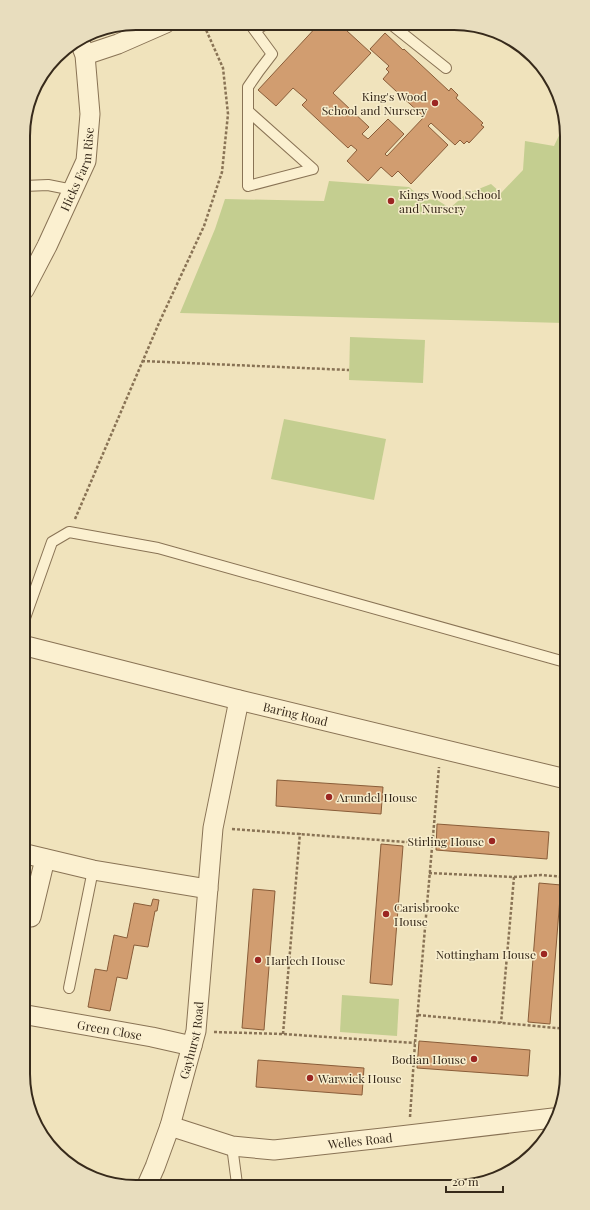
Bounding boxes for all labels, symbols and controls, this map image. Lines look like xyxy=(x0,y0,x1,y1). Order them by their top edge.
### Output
place label: King's Wood School and Nursery xyxy=(322,88,427,118)
marker: King's Wood School and Nursery xyxy=(430,98,440,108)
street label: Hicks Farm Rise xyxy=(56,127,97,214)
place label: Kings Wood School and Nursery xyxy=(399,186,501,216)
marker: Kings Wood School and Nursery xyxy=(386,196,396,206)
street label: Baring Road xyxy=(262,698,330,729)
place label: Arundel House xyxy=(336,789,417,805)
marker: Arundel House xyxy=(324,792,334,802)
place label: Stirling House xyxy=(407,833,484,849)
marker: Stirling House xyxy=(487,836,497,846)
place label: Carisbrooke House xyxy=(394,899,460,929)
marker: Carisbrooke House xyxy=(381,909,391,919)
place label: Nottingham House xyxy=(436,946,536,962)
marker: Nottingham House xyxy=(539,949,549,959)
place label: Harlech House xyxy=(266,952,345,968)
marker: Harlech House xyxy=(253,955,263,965)
street label: Gayhurst Road xyxy=(175,1001,206,1081)
street label: Green Close xyxy=(76,1016,143,1043)
place label: Bodian House xyxy=(391,1051,466,1067)
marker: Bodian House xyxy=(469,1054,479,1064)
place label: Warwick House xyxy=(317,1070,401,1086)
marker: Warwick House xyxy=(305,1073,315,1083)
street label: Welles Road xyxy=(326,1129,393,1152)
scale bar xyxy=(446,1168,503,1194)
text: 20 m xyxy=(452,1173,479,1189)

